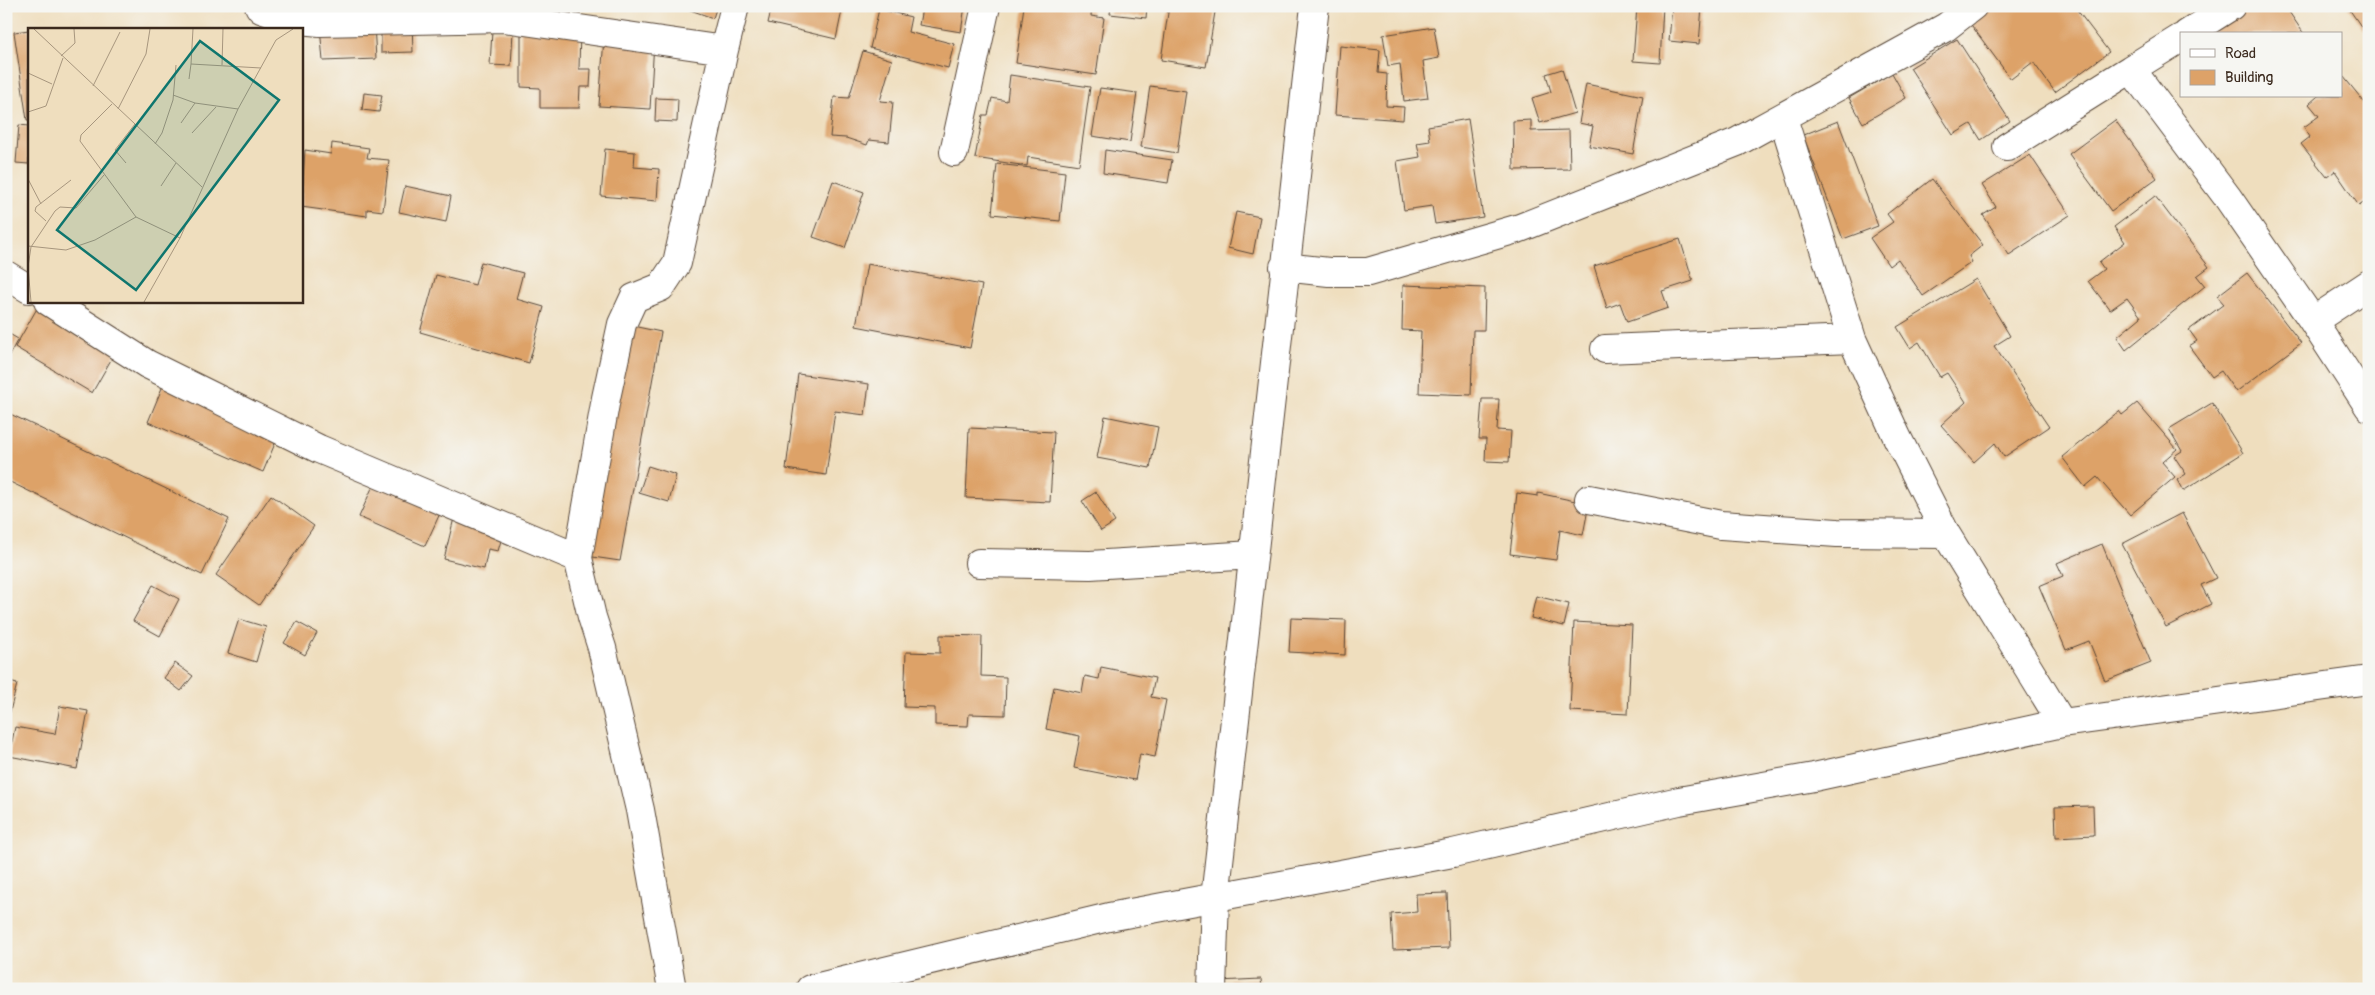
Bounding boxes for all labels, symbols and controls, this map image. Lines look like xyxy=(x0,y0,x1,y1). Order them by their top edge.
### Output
inset map xyxy=(28,28,302,302)
legend xyxy=(2180,32,2342,98)
text: Road xyxy=(2225,44,2256,63)
text: Building xyxy=(2225,68,2273,87)

